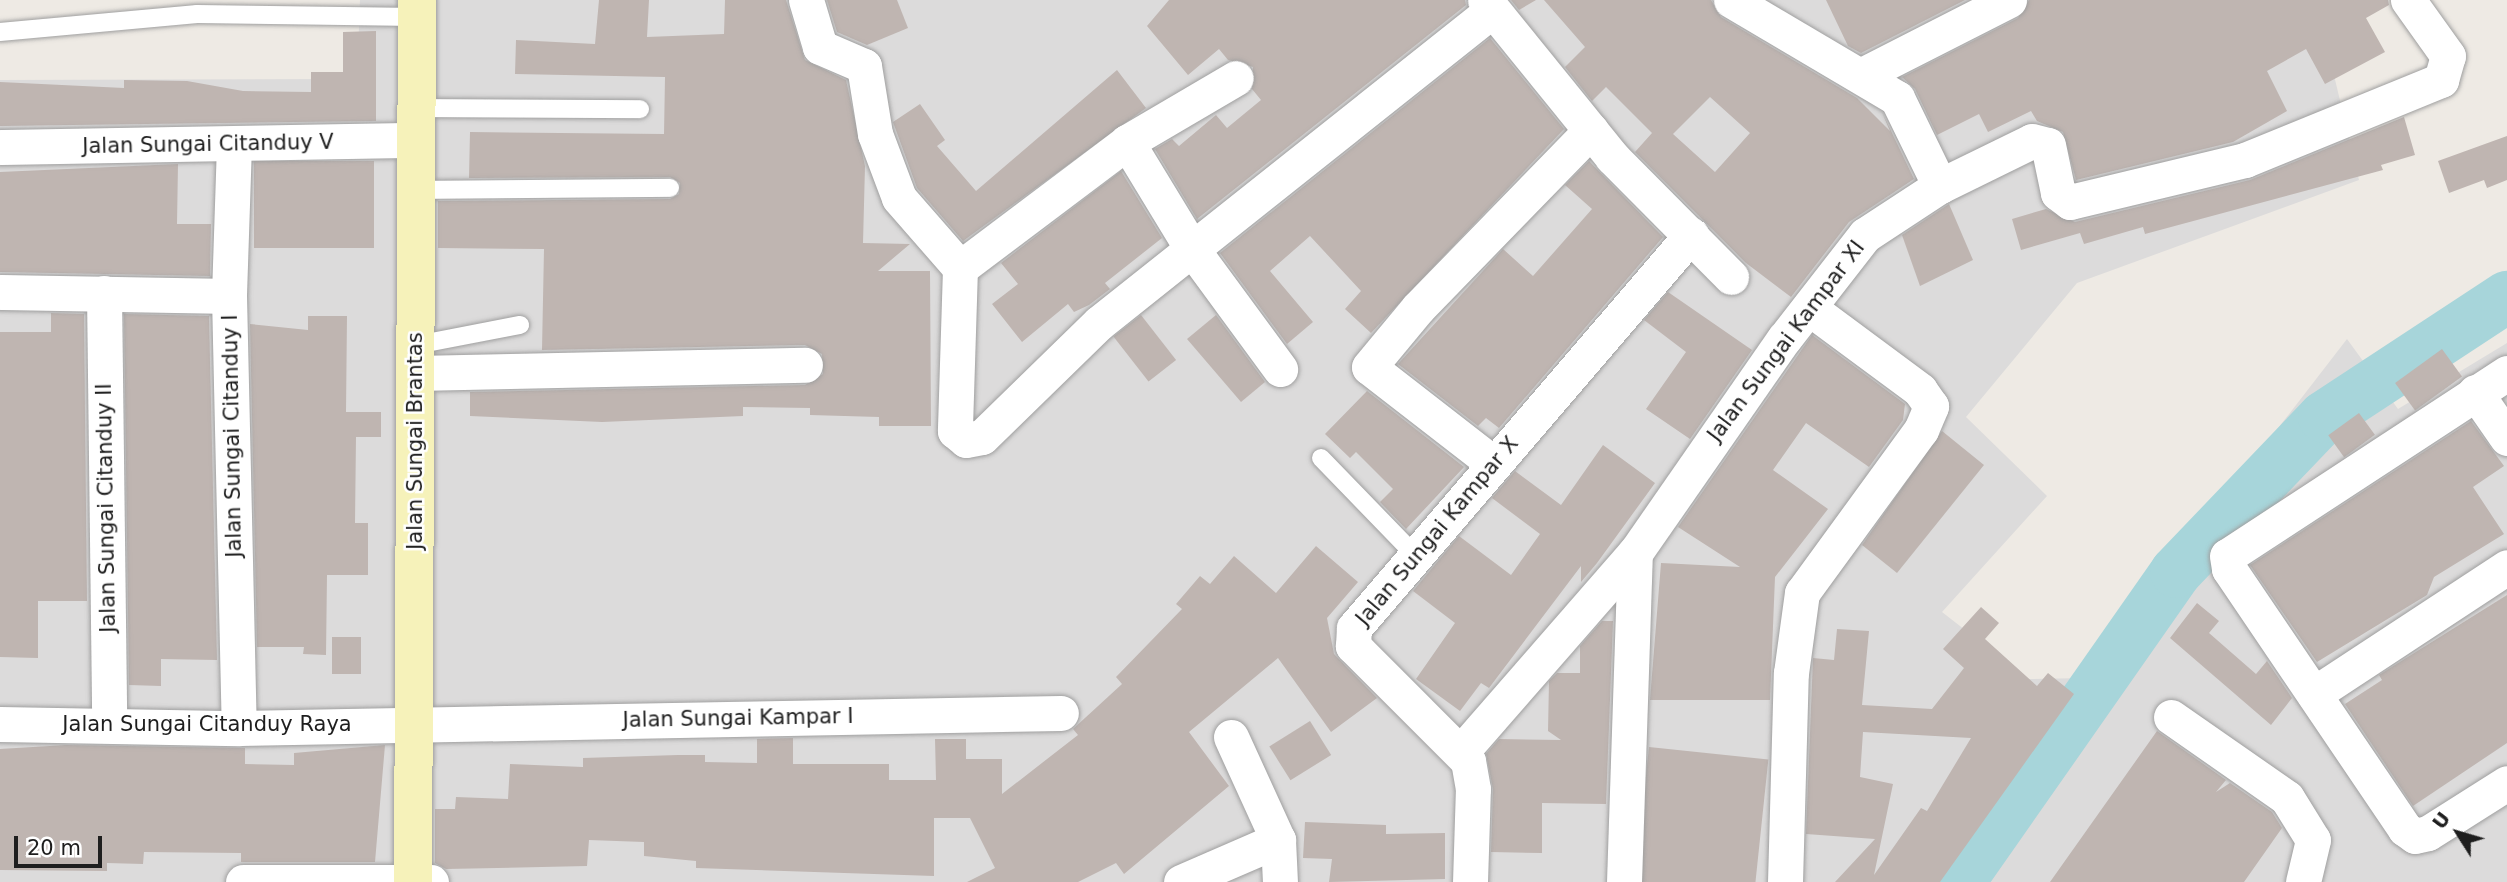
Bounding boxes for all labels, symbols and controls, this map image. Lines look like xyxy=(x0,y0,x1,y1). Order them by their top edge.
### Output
street label: Jalan Sungai Citanduy V xyxy=(82,129,334,159)
street label: Jalan Sungai Kampar XI xyxy=(1702,235,1870,447)
street label: Jalan Sungai Citanduy I xyxy=(217,314,247,558)
street label: Jalan Sungai Brantas xyxy=(402,332,428,550)
street label: Jalan Sungai Citanduy II xyxy=(91,383,121,633)
street label: Jalan Sungai Kampar X xyxy=(1351,431,1523,631)
street label: Jalan Sungai Kampar I xyxy=(622,703,854,733)
street label: Jalan Sungai Citanduy Raya xyxy=(62,711,352,737)
north arrow xyxy=(2423,798,2493,868)
text: U xyxy=(2428,808,2455,833)
scale bar xyxy=(18,822,105,866)
text: 20 m xyxy=(27,836,81,860)

